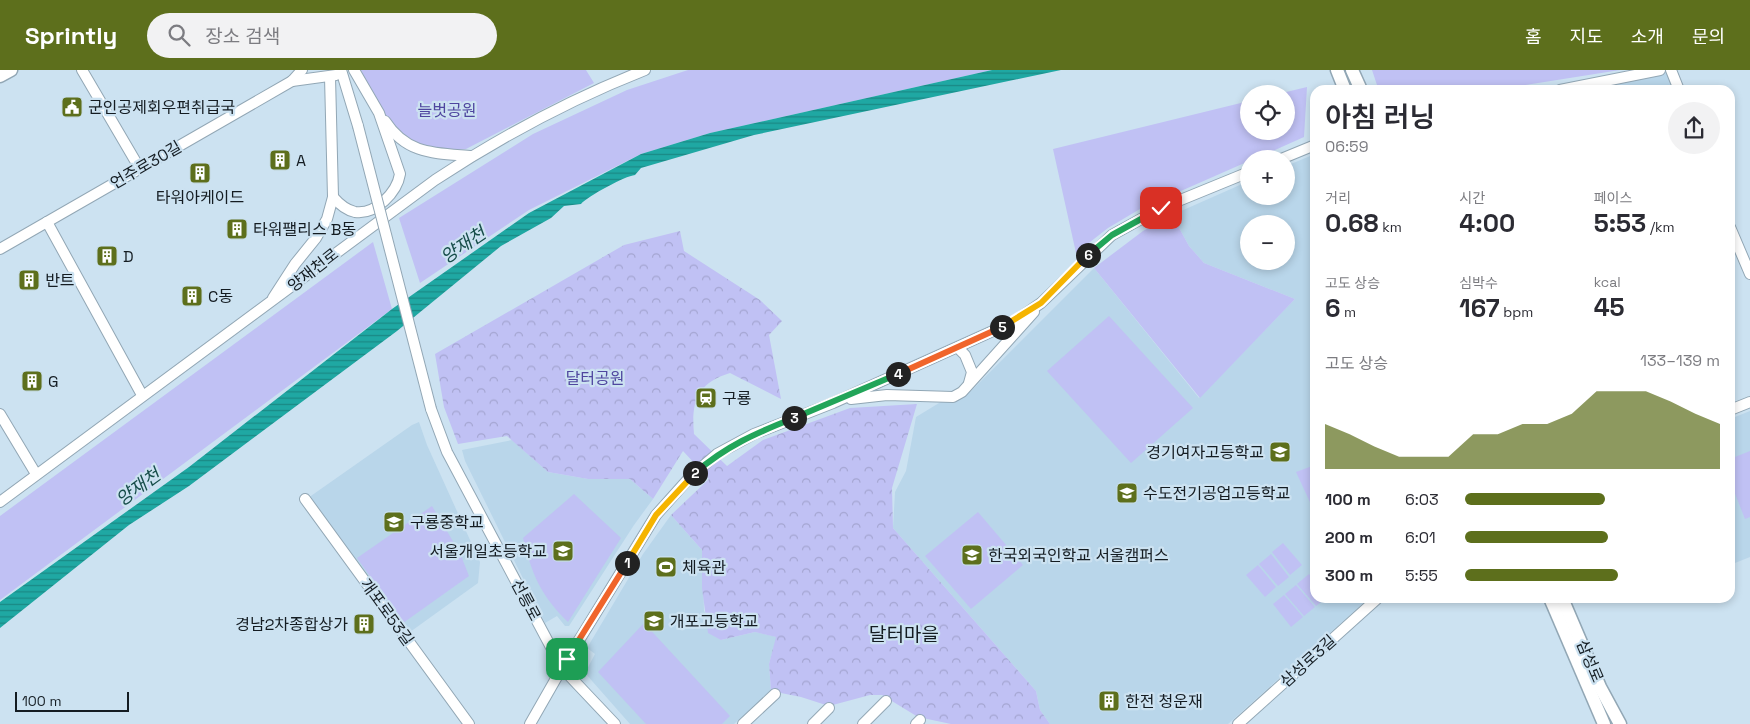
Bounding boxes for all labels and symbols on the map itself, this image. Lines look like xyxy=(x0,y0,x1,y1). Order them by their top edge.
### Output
public building icon: 군인공제회우편취급국 xyxy=(60,95,84,119)
place label: 군인공제회우편취급국 xyxy=(88,97,235,118)
park label: 늘벗공원 xyxy=(418,100,476,121)
street label: 언주로30길 xyxy=(107,136,185,194)
building icon: A xyxy=(268,148,292,172)
place label: A xyxy=(296,150,306,171)
building icon: 타워아케이드 xyxy=(188,161,212,185)
place label: 타워아케이드 xyxy=(156,187,244,208)
pin xyxy=(1140,187,1182,229)
building icon: 타워팰리스 B동 xyxy=(225,217,249,241)
place label: 타워팰리스 B동 xyxy=(253,219,356,240)
water label: 양재천 xyxy=(436,220,492,268)
pin: 6 xyxy=(1076,242,1100,268)
street label: 양재천로 xyxy=(283,243,343,296)
building icon: D xyxy=(95,244,119,268)
place label: D xyxy=(123,246,134,267)
building icon: 반트 xyxy=(17,268,41,292)
place label: 반트 xyxy=(45,270,74,291)
building icon: C동 xyxy=(180,284,204,308)
place label: C동 xyxy=(208,286,233,307)
pin: 5 xyxy=(990,314,1014,340)
pin: 4 xyxy=(886,362,910,386)
park label: 달터공원 xyxy=(566,368,624,389)
building icon: G xyxy=(20,369,44,393)
place label: G xyxy=(48,371,59,392)
station icon: 구룡 xyxy=(694,386,718,410)
place label: 구룡 xyxy=(722,388,751,409)
pin: 3 xyxy=(782,406,806,430)
school or university icon: 경기여자고등학교 xyxy=(1268,440,1292,464)
place label: 경기여자고등학교 xyxy=(1146,442,1264,463)
pin: 2 xyxy=(682,460,708,486)
water label: 양재천 xyxy=(111,462,167,511)
school or university icon: 수도전기공업고등학교 xyxy=(1115,481,1139,505)
place label: 수도전기공업고등학교 xyxy=(1143,483,1290,504)
school or university icon: 구룡중학교 xyxy=(382,510,406,534)
place label: 구룡중학교 xyxy=(410,512,484,533)
school or university icon: 서울개일초등학교 xyxy=(551,539,575,563)
place label: 서울개일초등학교 xyxy=(429,541,547,562)
school or university icon: 한국외국인학교 서울캠퍼스 xyxy=(960,543,984,567)
place label: 한국외국인학교 서울캠퍼스 xyxy=(988,545,1169,566)
pin: 1 xyxy=(614,550,640,576)
sports icon: 체육관 xyxy=(654,555,678,579)
place label: 체육관 xyxy=(682,557,726,578)
street label: 개포로53길 xyxy=(356,574,418,650)
street label: 선릉로 xyxy=(506,576,546,625)
school or university icon: 개포고등학교 xyxy=(642,609,666,633)
place label: 개포고등학교 xyxy=(670,611,758,632)
building icon: 경남2차종합상가 xyxy=(352,612,376,636)
place label: 경남2차종합상가 xyxy=(235,614,348,635)
district label: 달터마을 xyxy=(869,622,939,647)
street label: 삼성로3길 xyxy=(1276,630,1340,692)
street label: 삼성로 xyxy=(1572,637,1608,686)
pin xyxy=(546,638,588,680)
scale bar xyxy=(15,689,129,712)
building icon: 한전 청운재 xyxy=(1097,689,1121,713)
place label: 한전 청운재 xyxy=(1125,691,1203,712)

